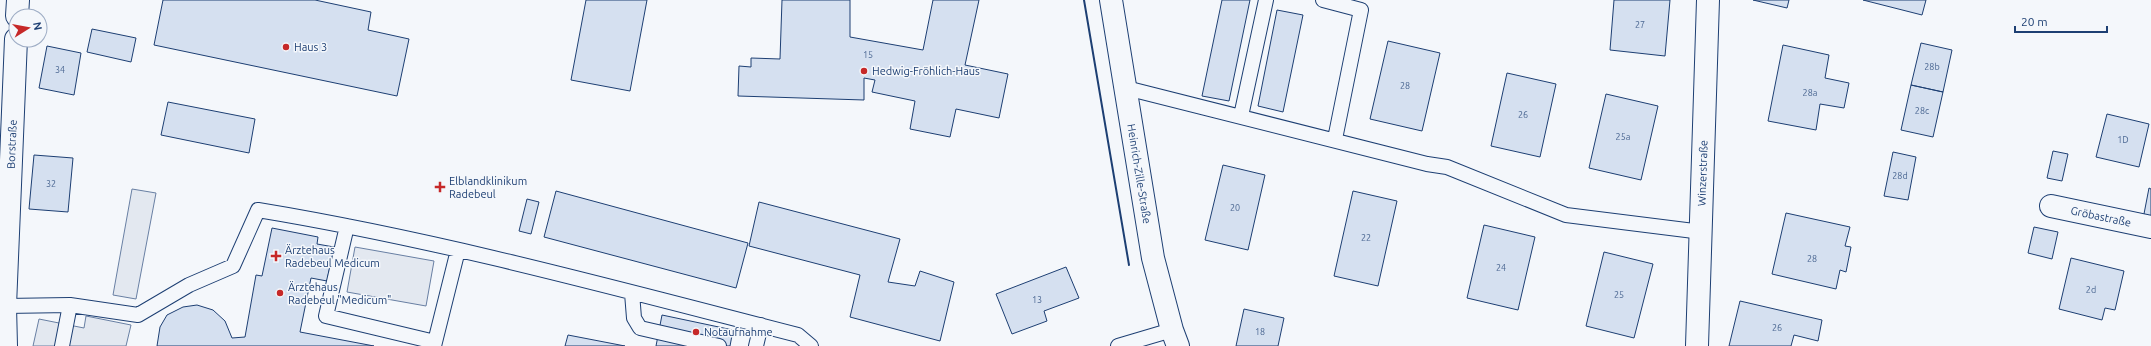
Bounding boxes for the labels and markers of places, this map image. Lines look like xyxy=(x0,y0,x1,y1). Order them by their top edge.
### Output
place label: Haus 3 xyxy=(294,41,327,53)
marker: Haus 3 xyxy=(281,42,291,52)
place label: Hedwig-Fröhlich-Haus xyxy=(872,65,980,77)
marker: Hedwig-Fröhlich-Haus xyxy=(859,66,869,76)
place label: Elblandklinikum Radebeul xyxy=(449,175,527,200)
marker: Elblandklinikum Radebeul xyxy=(434,181,446,193)
place label: Ärztehaus Radebeul Medicum xyxy=(285,244,380,269)
marker: Ärztehaus Radebeul Medicum xyxy=(270,250,282,262)
place label: Ärztehaus Radebeul "Medicum" xyxy=(288,281,391,306)
marker: Ärztehaus Radebeul "Medicum" xyxy=(275,288,285,298)
place label: Notaufnahme xyxy=(704,326,773,338)
marker: Notaufnahme xyxy=(691,327,701,337)

